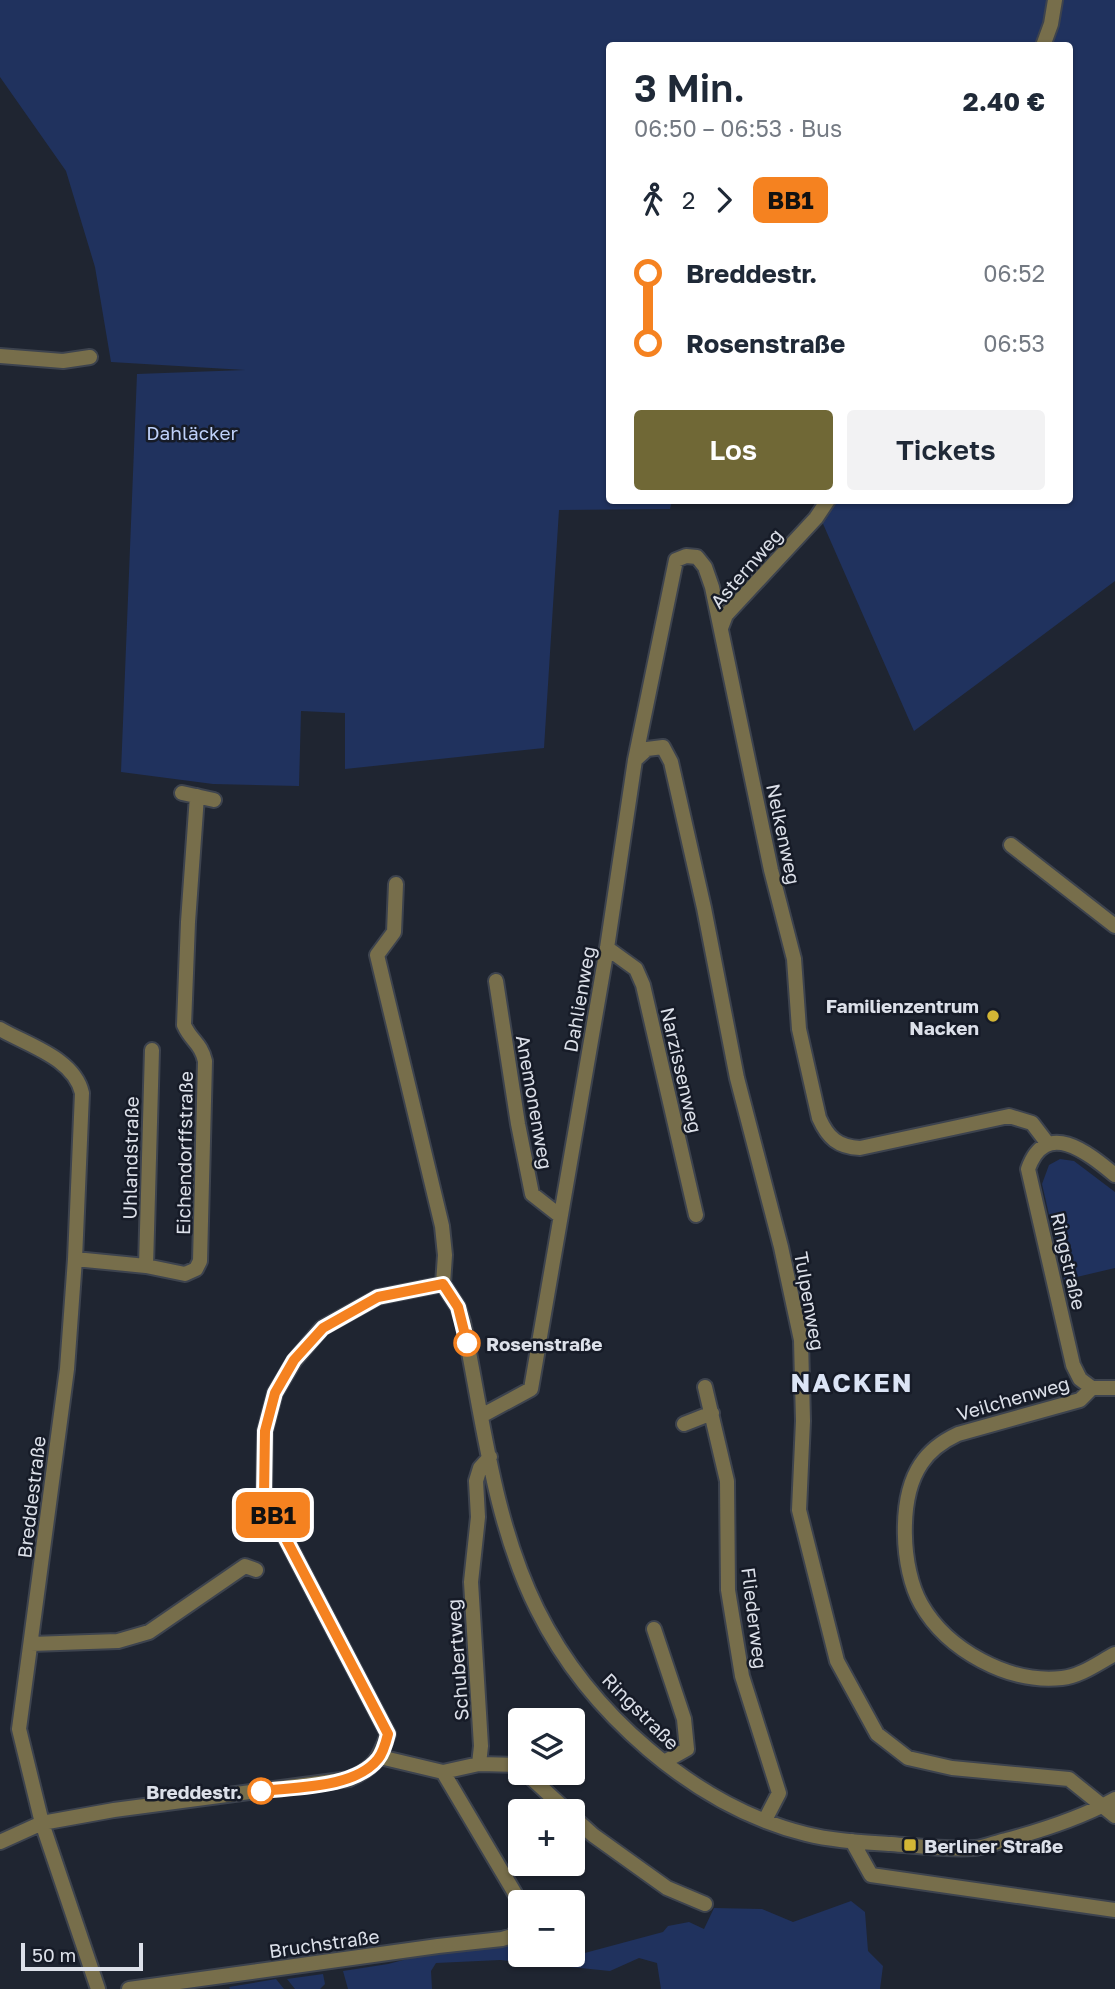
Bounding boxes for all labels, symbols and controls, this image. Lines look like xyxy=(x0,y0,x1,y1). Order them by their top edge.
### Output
text: 3 Min. xyxy=(634,65,745,110)
text: 2.40 € xyxy=(963,86,1045,117)
text: 06:50 – 06:53 · Bus xyxy=(634,114,842,142)
icon: walk xyxy=(634,181,672,219)
icon: forward xyxy=(705,181,743,219)
text: BB1 xyxy=(767,185,814,214)
text: 2 xyxy=(682,186,695,214)
text: Breddestr. xyxy=(686,258,817,289)
text: 06:52 xyxy=(983,259,1045,287)
text: Rosenstraße xyxy=(686,328,845,359)
text: 06:53 xyxy=(983,329,1045,357)
button: Los xyxy=(634,410,833,490)
button: Tickets xyxy=(847,410,1045,490)
park label: Dahläcker xyxy=(146,421,238,444)
street label: Asternweg xyxy=(705,523,787,613)
street label: Nelkenweg xyxy=(762,782,806,886)
street label: Dahlienweg xyxy=(558,944,600,1054)
place label: Familienzentrum Nacken xyxy=(826,994,979,1039)
street label: Narzissenweg xyxy=(656,1005,708,1135)
marker: Familienzentrum Nacken xyxy=(985,1008,1001,1024)
street label: Anemonenweg xyxy=(512,1033,558,1171)
street label: Eichendorffstraße xyxy=(171,1071,197,1235)
street label: Uhlandstraße xyxy=(117,1096,143,1220)
street label: Ringstraße xyxy=(1047,1210,1091,1312)
street label: Tulpenweg xyxy=(790,1250,830,1352)
marker: Rosenstraße xyxy=(454,1330,480,1356)
place label: Rosenstraße xyxy=(486,1332,602,1355)
district label: NACKEN xyxy=(790,1367,914,1398)
street label: Veilchenweg xyxy=(954,1371,1072,1425)
street label: Breddestraße xyxy=(12,1435,50,1559)
line badge: BB1 xyxy=(233,1492,313,1538)
text: BB1 xyxy=(250,1500,296,1529)
street label: Fliederweg xyxy=(737,1566,773,1670)
street label: Schubertweg xyxy=(441,1598,473,1722)
street label: Ringstraße xyxy=(598,1668,684,1754)
map controls xyxy=(508,1708,585,1967)
button: layers xyxy=(508,1708,585,1785)
marker: Breddestr. xyxy=(248,1778,274,1804)
place label: Breddestr. xyxy=(146,1780,242,1803)
button: + xyxy=(508,1799,585,1876)
place label: Berliner Straße xyxy=(924,1834,1063,1857)
marker: Berliner Straße xyxy=(902,1837,918,1853)
button: − xyxy=(508,1890,585,1967)
street label: Bruchstraße xyxy=(267,1924,381,1962)
scale bar xyxy=(21,1940,144,1972)
text: 50 m xyxy=(32,1943,76,1966)

